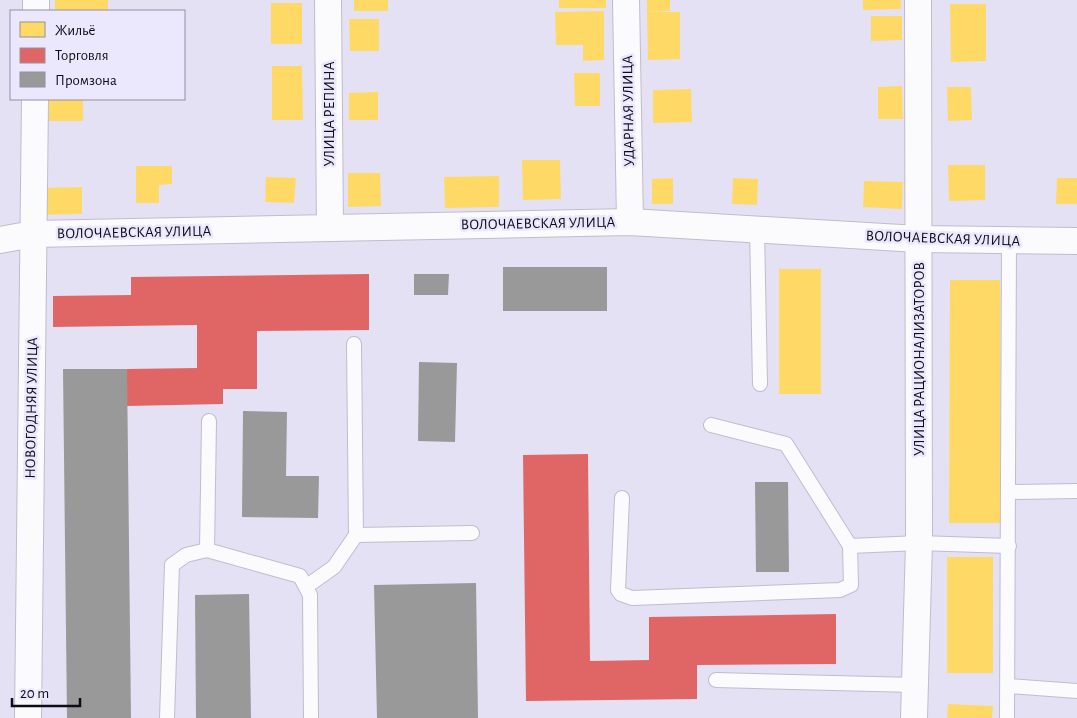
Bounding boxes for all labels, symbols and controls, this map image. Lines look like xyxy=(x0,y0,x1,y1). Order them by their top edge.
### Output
legend xyxy=(10,10,185,100)
text: Жильё xyxy=(55,23,95,38)
text: Торговля xyxy=(55,48,109,63)
street label: УДАРНАЯ УЛИЦА xyxy=(620,55,637,167)
street label: УЛИЦА РЕПИНА xyxy=(322,61,337,167)
text: Промзона xyxy=(55,73,117,88)
street label: ВОЛОЧАЕВСКАЯ УЛИЦА xyxy=(461,215,616,232)
street label: ВОЛОЧАЕВСКАЯ УЛИЦА xyxy=(57,224,212,241)
street label: ВОЛОЧАЕВСКАЯ УЛИЦА xyxy=(865,228,1021,249)
street label: УЛИЦА РАЦИОНАЛИЗАТОРОВ xyxy=(912,262,927,456)
street label: НОВОГОДНЯЯ УЛИЦА xyxy=(23,337,40,479)
scale bar xyxy=(12,676,80,708)
text: 20 m xyxy=(20,686,49,701)

